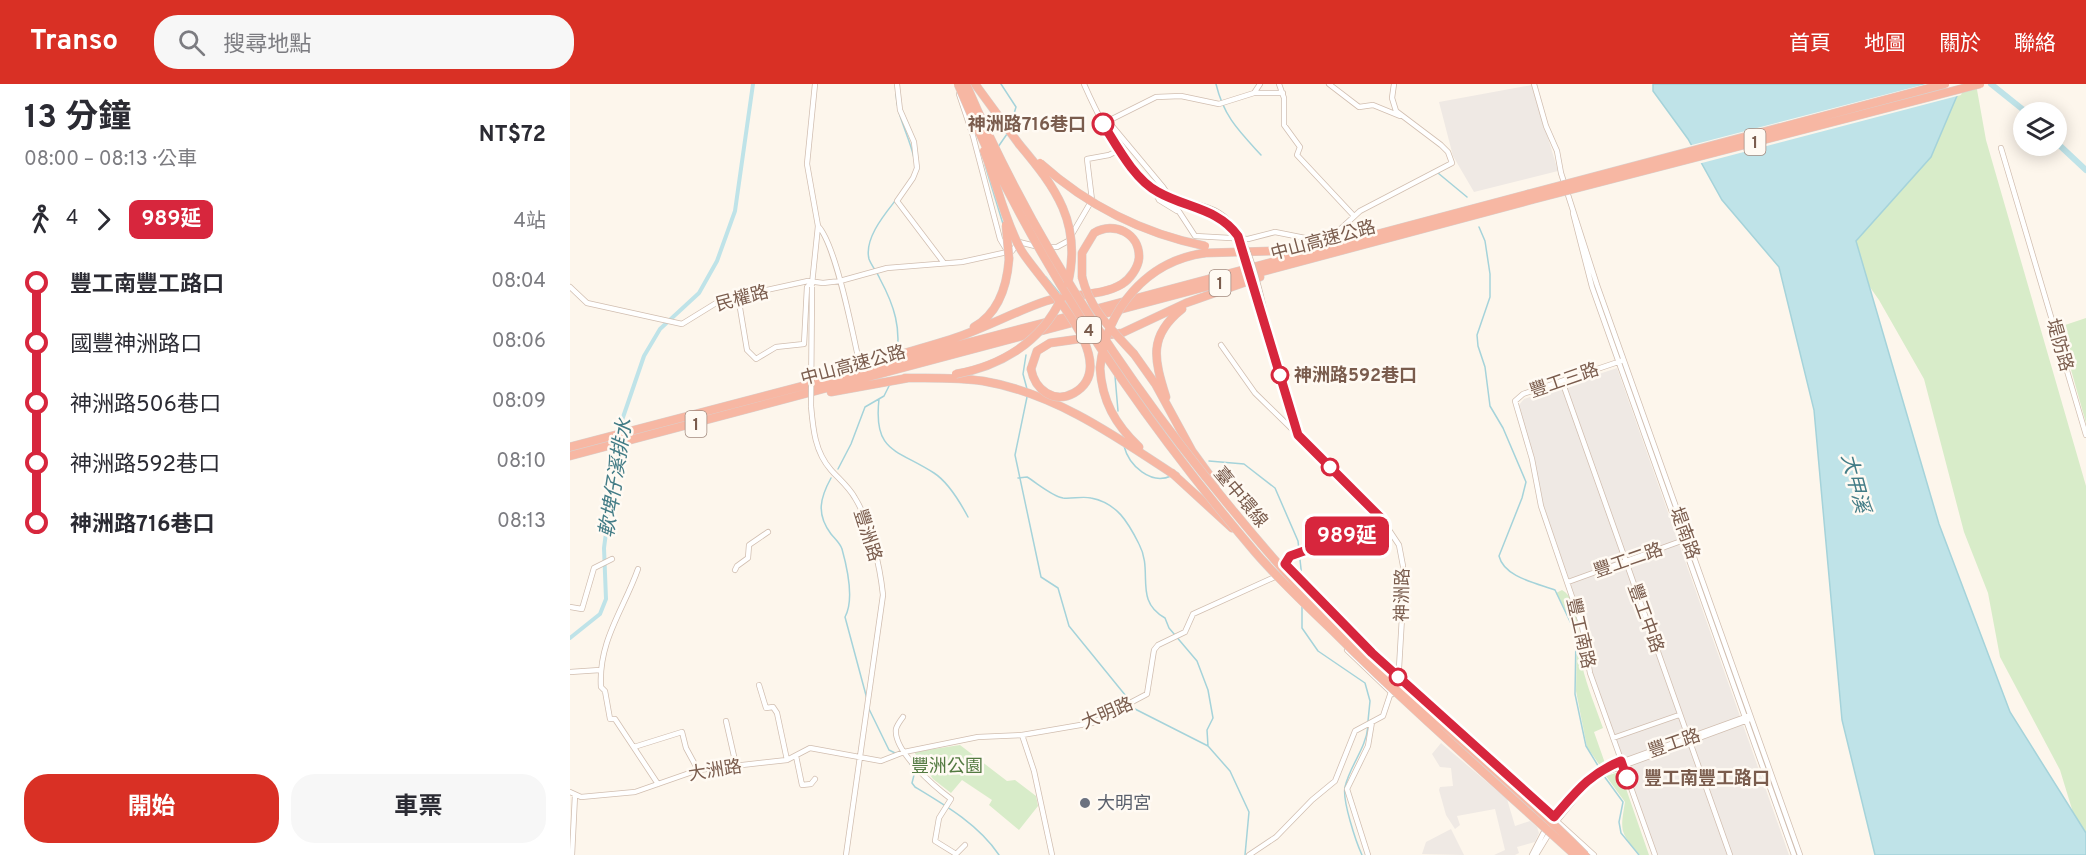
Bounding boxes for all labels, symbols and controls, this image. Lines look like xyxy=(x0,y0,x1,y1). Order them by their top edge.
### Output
search box xyxy=(154,15,574,69)
text: Transo xyxy=(30,24,118,60)
icon: search xyxy=(175,26,208,59)
text: 首頁 xyxy=(1789,31,1831,58)
text: 地圖 xyxy=(1864,31,1906,58)
text: 關於 xyxy=(1939,31,1981,58)
text: 聯絡 xyxy=(2014,31,2056,58)
text: 搜尋地點 xyxy=(223,32,311,59)
text: 13 分鐘 xyxy=(24,98,131,140)
map controls xyxy=(2013,102,2067,156)
button: layers xyxy=(2013,102,2067,156)
marker: 神洲路716巷口 xyxy=(1092,113,1114,135)
place label: 神洲路716巷口 xyxy=(968,114,1086,137)
text: NT$72 xyxy=(479,122,546,149)
road number: 1 xyxy=(1744,129,1766,155)
text: 08:00 – 08:13 · 公車 xyxy=(24,147,197,173)
icon: walk xyxy=(24,203,57,236)
icon: forward xyxy=(87,203,120,236)
text: 4 xyxy=(66,206,78,232)
text: 989延 xyxy=(141,206,201,233)
text: 4站 xyxy=(514,209,546,235)
street label: 中山高速公路 xyxy=(1268,216,1379,267)
text: 08:04 xyxy=(491,269,546,295)
road number: 1 xyxy=(1210,270,1230,296)
text: 豐工南豐工路口 xyxy=(70,272,224,299)
street label: 民權路 xyxy=(713,281,771,318)
street label: 堤防路 xyxy=(2040,316,2077,375)
road number: 4 xyxy=(1077,317,1101,343)
text: 08:06 xyxy=(492,329,546,355)
text: 國豐神洲路口 xyxy=(70,332,202,359)
street label: 中山高速公路 xyxy=(798,341,909,392)
street label: 豐工三路 xyxy=(1527,359,1602,404)
place label: 神洲路592巷口 xyxy=(1294,365,1417,388)
marker: 神洲路592巷口 xyxy=(1271,366,1289,384)
text: 08:09 xyxy=(492,389,546,415)
text: 神洲路506巷口 xyxy=(70,392,221,419)
road number: 1 xyxy=(686,411,706,437)
water label: 軟埤仔溪排水 xyxy=(595,416,639,540)
text: 08:10 xyxy=(496,449,546,475)
water label: 大甲溪 xyxy=(1834,451,1875,519)
text: 神洲路592巷口 xyxy=(70,452,220,479)
unlabelled marker xyxy=(1321,458,1339,476)
street label: 臺中環線 xyxy=(1208,463,1272,533)
street label: 堤南路 xyxy=(1664,504,1704,563)
street label: 豐洲路 xyxy=(847,506,886,565)
text: 08:13 xyxy=(497,509,546,535)
text: 神洲路716巷口 xyxy=(70,512,215,539)
line badge: 989延 xyxy=(1305,516,1389,556)
text: 989延 xyxy=(1317,523,1377,550)
street label: 豐工二路 xyxy=(1591,539,1666,584)
street label: 神洲路 xyxy=(1392,568,1415,622)
street label: 豐工中路 xyxy=(1621,581,1668,656)
street label: 豐工南路 xyxy=(1560,596,1599,671)
unlabelled marker xyxy=(1389,668,1407,686)
street label: 大明路 xyxy=(1078,693,1137,736)
street label: 豐工路 xyxy=(1645,725,1704,764)
street label: 大洲路 xyxy=(687,756,744,787)
park label: 豐洲公園 xyxy=(911,756,983,779)
marker: 豐工南豐工路口 xyxy=(1616,767,1638,789)
place label: 豐工南豐工路口 xyxy=(1644,768,1770,791)
button: 開始 xyxy=(24,774,279,843)
button: 車票 xyxy=(291,774,546,843)
place label: 大明宮 xyxy=(1097,793,1151,816)
marker: 大明宮 xyxy=(1078,796,1092,810)

